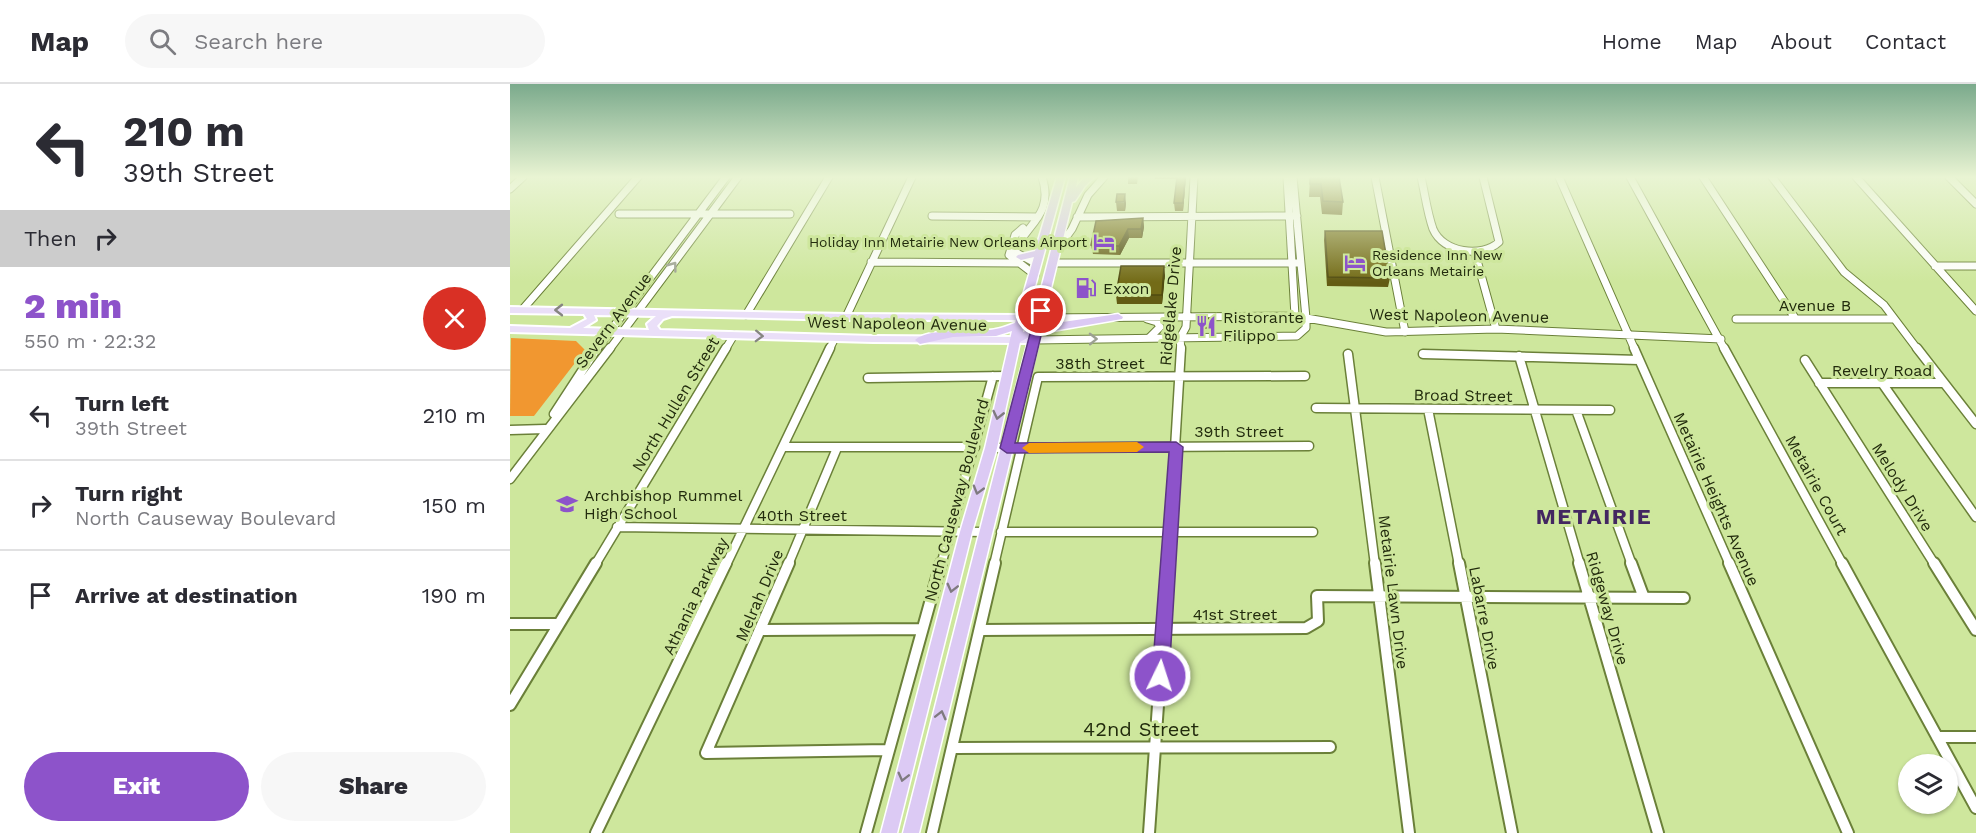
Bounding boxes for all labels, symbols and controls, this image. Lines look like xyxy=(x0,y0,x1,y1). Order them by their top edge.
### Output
search box xyxy=(125,14,545,68)
text: Map xyxy=(30,25,89,58)
icon: search xyxy=(146,25,179,58)
text: Search here xyxy=(194,29,323,54)
text: Home xyxy=(1602,29,1662,54)
text: Map xyxy=(1695,29,1738,54)
text: About xyxy=(1771,29,1832,54)
text: Contact xyxy=(1865,29,1946,54)
text: 210 m xyxy=(123,107,245,156)
icon: left xyxy=(24,108,102,186)
text: 39th Street xyxy=(123,157,274,189)
icon: right xyxy=(89,222,122,255)
text: Then xyxy=(24,226,77,251)
hotel icon: Holiday Inn Metairie New Orleans Airport xyxy=(1092,230,1116,254)
place label: Holiday Inn Metairie New Orleans Airport xyxy=(809,234,1087,250)
street label: Ridgelake Drive xyxy=(1156,246,1185,367)
place label: Residence Inn New Orleans Metairie xyxy=(1372,247,1503,279)
hotel icon: Residence Inn New Orleans Metairie xyxy=(1343,251,1367,275)
one-way arrow xyxy=(666,261,677,272)
street label: Severn Avenue xyxy=(571,269,655,372)
fuel station icon: Exxon xyxy=(1074,276,1098,300)
place label: Exxon xyxy=(1103,279,1149,298)
text: 2 min xyxy=(24,285,122,327)
pin xyxy=(1015,285,1066,336)
button: close xyxy=(423,287,486,350)
icon: arrive xyxy=(1024,294,1057,327)
street label: Avenue B xyxy=(1779,296,1851,315)
one-way arrow xyxy=(555,304,564,316)
street label: West Napoleon Avenue xyxy=(1369,304,1549,327)
place label: Ristorante Filippo xyxy=(1223,308,1304,345)
street label: West Napoleon Avenue xyxy=(807,312,987,335)
restaurant icon: Ristorante Filippo xyxy=(1194,314,1218,338)
text: 550 m · 22:32 xyxy=(24,329,156,353)
one-way arrow xyxy=(754,330,763,342)
street label: North Hullen Street xyxy=(628,333,723,475)
one-way arrow xyxy=(1089,333,1098,345)
street label: 38th Street xyxy=(1055,354,1145,373)
street label: Revelry Road xyxy=(1832,361,1932,380)
street label: Broad Street xyxy=(1413,385,1513,406)
text: Turn left xyxy=(75,391,169,416)
street label: North Causeway Boulevard xyxy=(920,397,993,604)
icon: left xyxy=(24,399,57,432)
text: 210 m xyxy=(422,403,486,428)
one-way arrow xyxy=(992,409,1005,419)
street label: Metairie Heights Avenue xyxy=(1670,409,1763,589)
text: 39th Street xyxy=(75,416,187,440)
street label: 39th Street xyxy=(1194,422,1284,441)
street label: Metairie Court xyxy=(1781,432,1852,539)
street label: Melody Drive xyxy=(1868,440,1937,535)
text: Turn right xyxy=(75,481,182,506)
one-way arrow xyxy=(973,485,986,495)
place label: Archbishop Rummel High School xyxy=(584,486,742,523)
icon: right xyxy=(24,489,57,522)
school or university icon: Archbishop Rummel High School xyxy=(555,492,579,516)
text: 150 m xyxy=(422,493,486,518)
district label: METAIRIE xyxy=(1536,504,1652,529)
text: North Causeway Boulevard xyxy=(75,506,336,530)
street label: 40th Street xyxy=(757,506,847,525)
street label: Metairie Lawn Drive xyxy=(1375,514,1412,670)
street label: Athania Parkway xyxy=(659,534,732,658)
street label: Melrah Drive xyxy=(732,546,787,644)
street label: Ridgeway Drive xyxy=(1582,549,1633,667)
street label: Labarre Drive xyxy=(1465,565,1504,671)
icon: arrive xyxy=(24,579,57,612)
text: Arrive at destination xyxy=(75,583,298,608)
text: 190 m xyxy=(422,583,486,608)
one-way arrow xyxy=(946,583,959,593)
street label: 41st Street xyxy=(1193,605,1278,624)
position arrow xyxy=(1128,644,1192,708)
one-way arrow xyxy=(933,710,946,720)
street label: 42nd Street xyxy=(1083,717,1200,741)
button: Exit xyxy=(24,752,249,821)
button: Share xyxy=(261,752,486,821)
map controls xyxy=(1898,754,1958,814)
button: layers xyxy=(1898,754,1958,814)
one-way arrow xyxy=(898,772,911,782)

